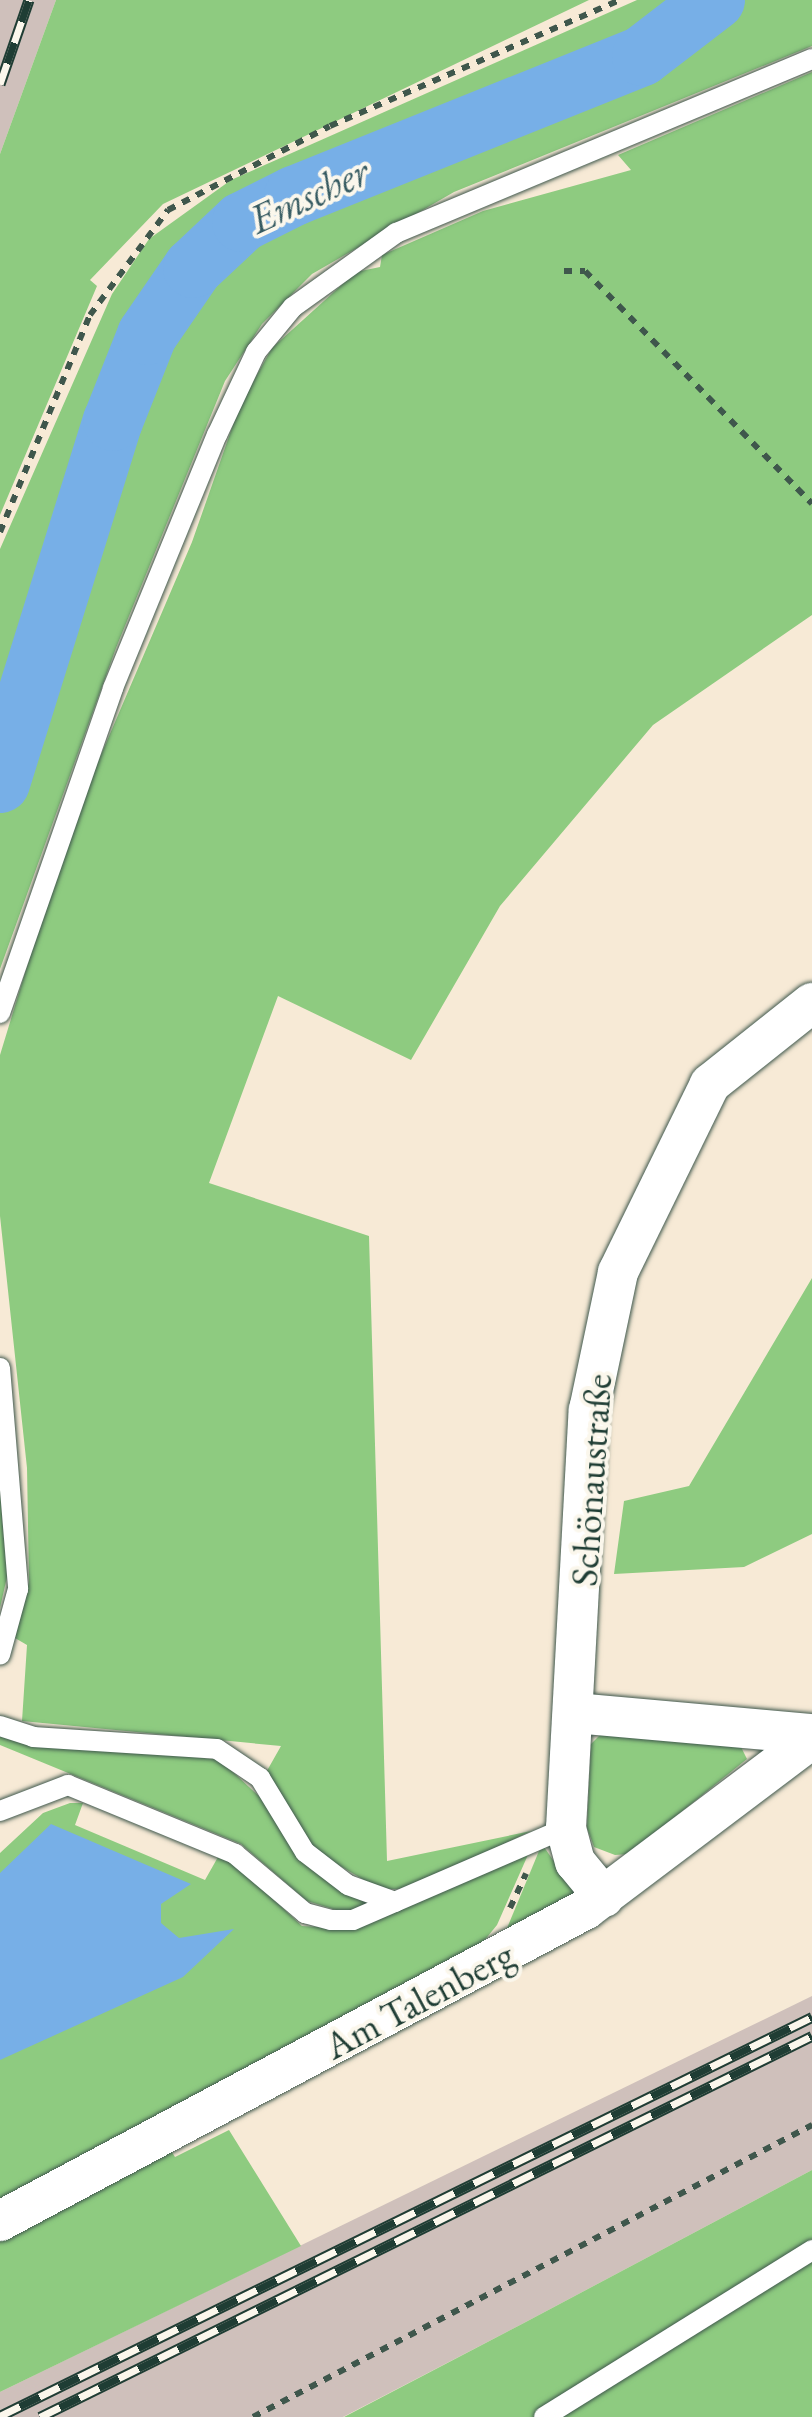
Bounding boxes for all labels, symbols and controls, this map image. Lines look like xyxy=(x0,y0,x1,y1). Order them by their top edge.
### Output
water label: Emscher xyxy=(242,147,376,243)
street label: Schönaustraße xyxy=(561,1372,621,1588)
street label: Am Talenberg xyxy=(317,1931,521,2069)

